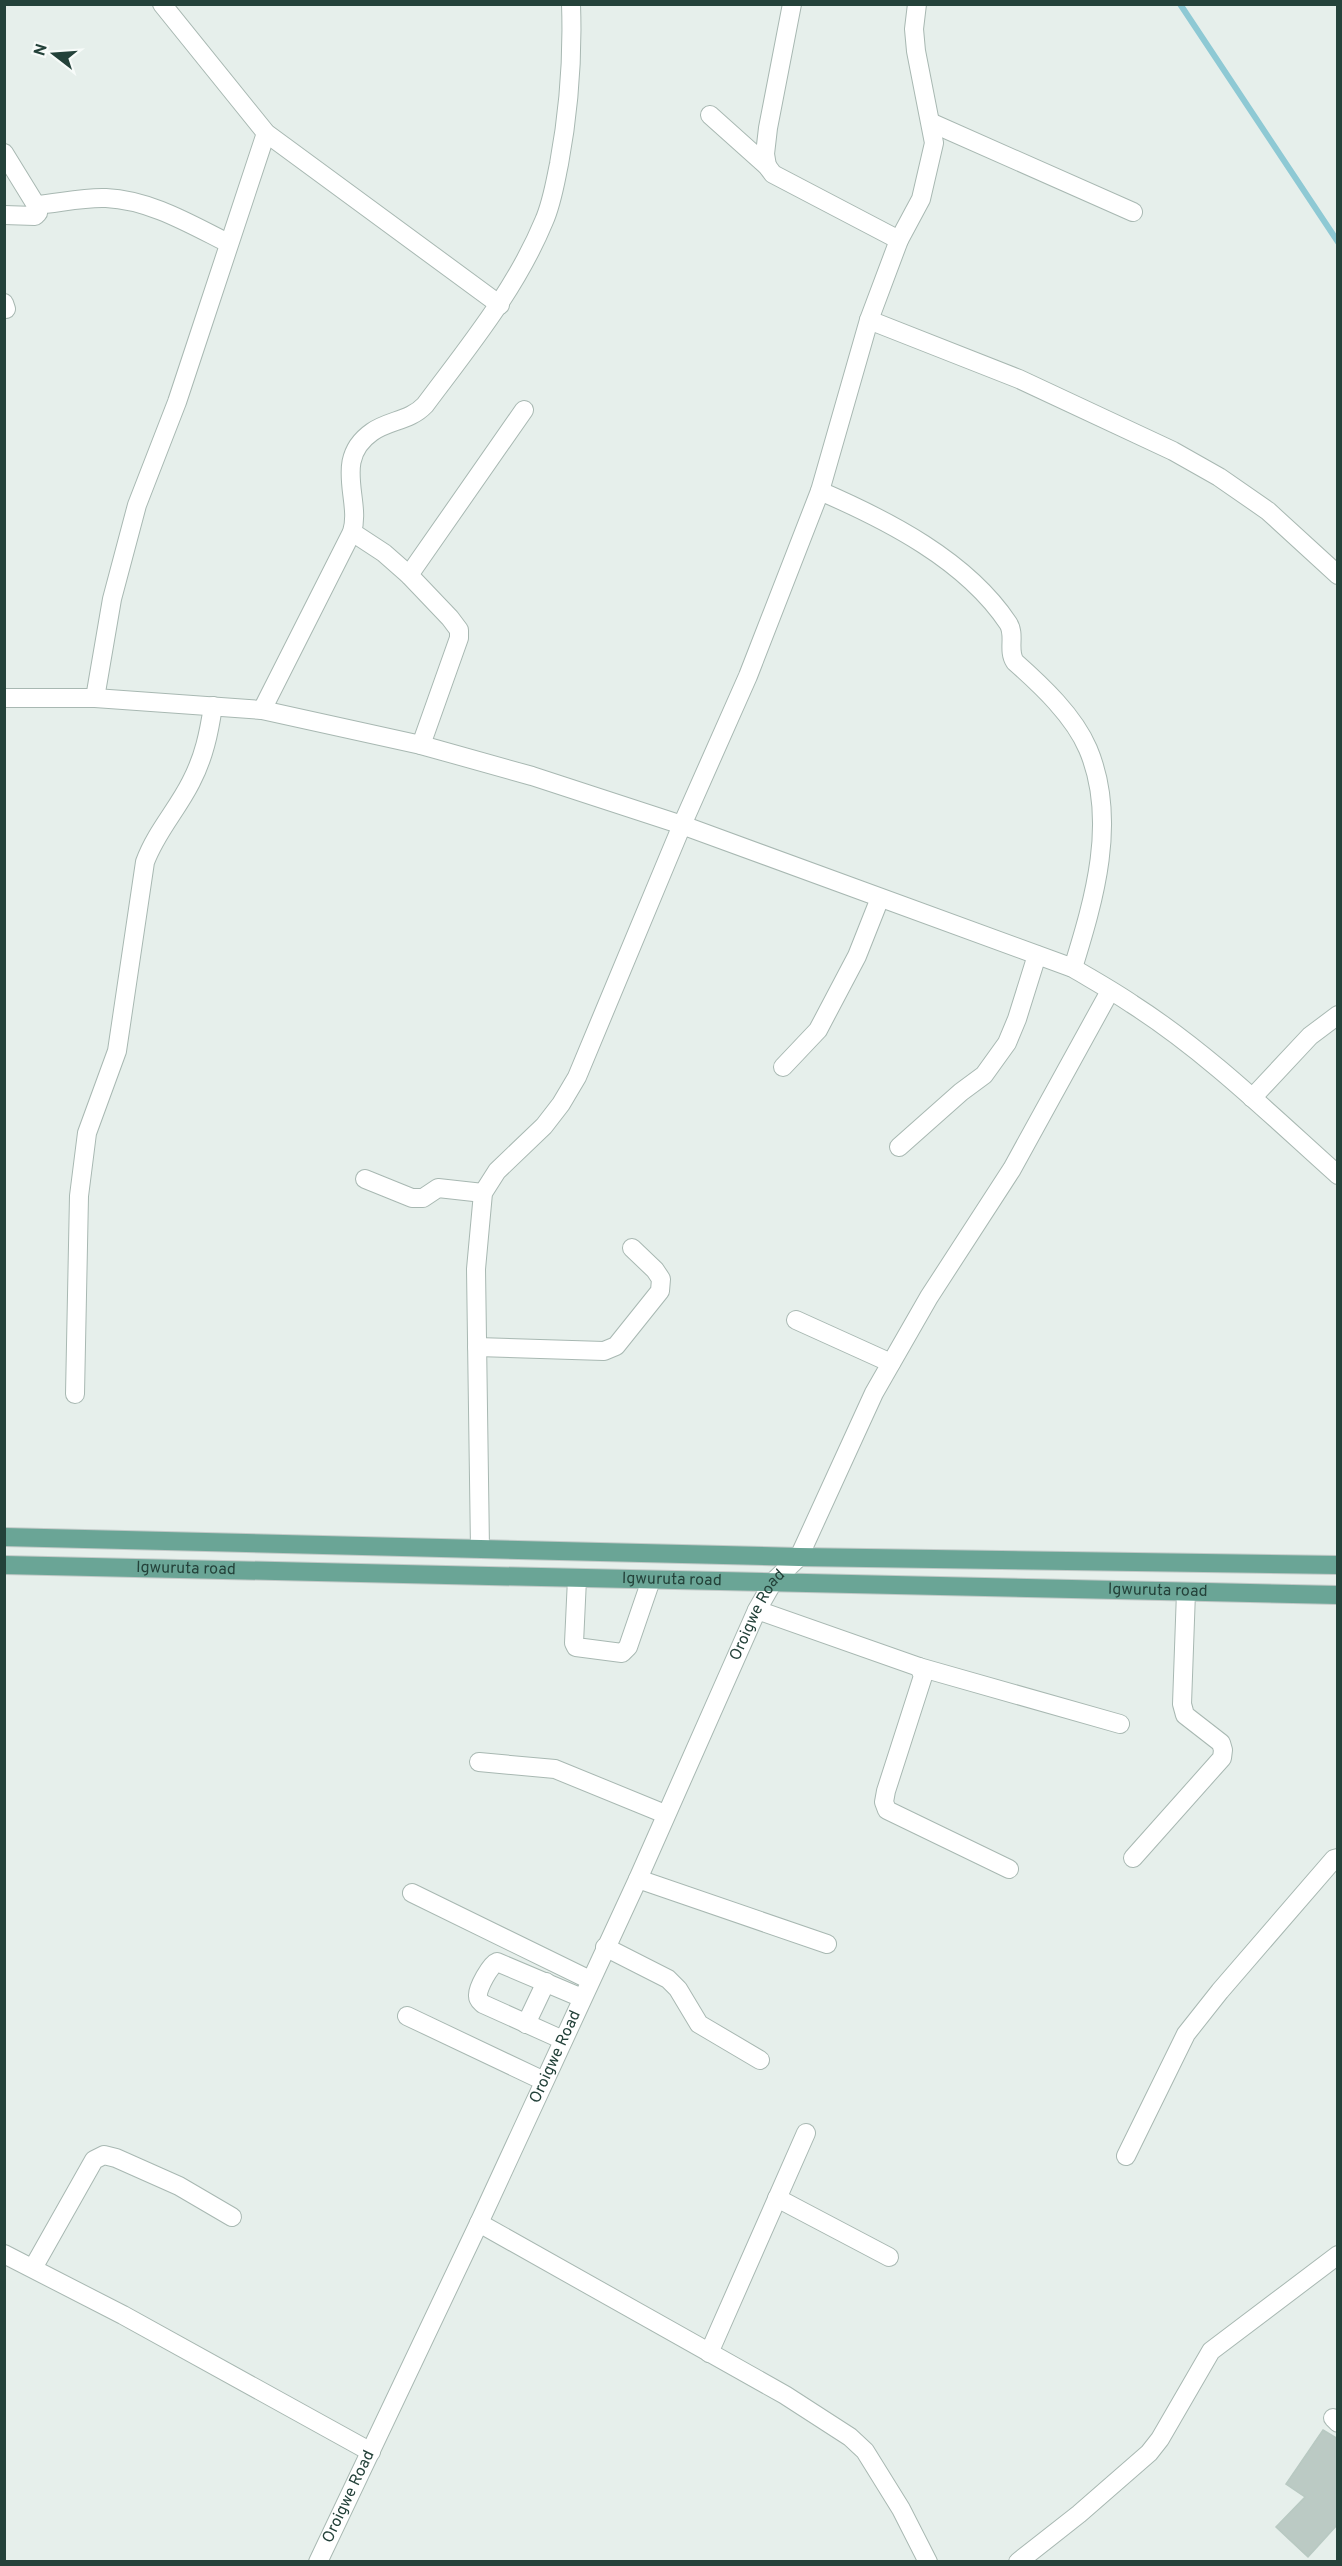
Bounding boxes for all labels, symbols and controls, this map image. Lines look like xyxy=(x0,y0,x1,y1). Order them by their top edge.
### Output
north arrow xyxy=(24,24,84,84)
text: N xyxy=(30,42,53,59)
street label: Igwuruta road xyxy=(136,1558,236,1580)
street label: Oroigwe Road xyxy=(726,1565,790,1664)
street label: Igwuruta road xyxy=(622,1569,722,1591)
street label: Igwuruta road xyxy=(1108,1580,1208,1602)
street label: Oroigwe Road xyxy=(526,2007,586,2107)
street label: Oroigwe Road xyxy=(318,2447,379,2547)

